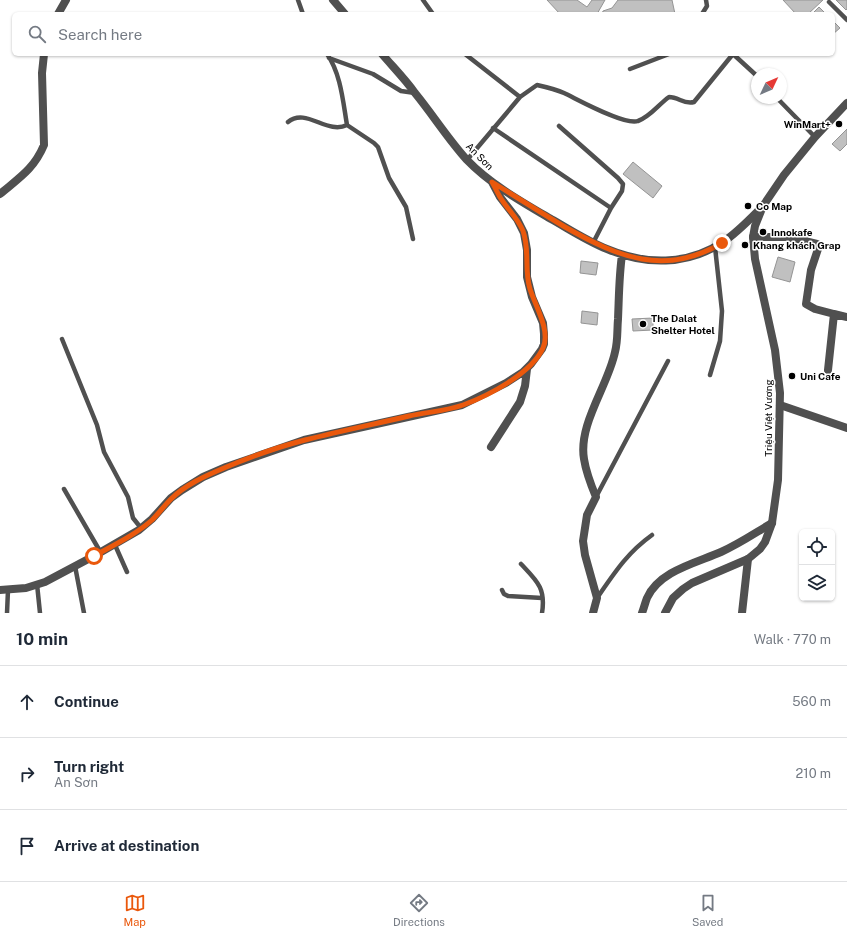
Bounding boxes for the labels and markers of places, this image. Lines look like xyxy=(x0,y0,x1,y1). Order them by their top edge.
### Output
place label: WinMart+ xyxy=(784,118,831,130)
marker: WinMart+ xyxy=(834,119,844,129)
place label: Co Map xyxy=(756,200,792,212)
marker: Co Map xyxy=(743,201,753,211)
place label: Innokafe xyxy=(771,226,813,238)
marker: Innokafe xyxy=(758,227,768,237)
place label: Khang khách Grap xyxy=(753,239,841,251)
marker: Khang khách Grap xyxy=(740,240,750,250)
place label: The Dalat Shelter Hotel xyxy=(651,312,715,336)
marker: The Dalat Shelter Hotel xyxy=(638,319,648,329)
place label: Uni Cafe xyxy=(800,370,841,382)
marker: Uni Cafe xyxy=(787,371,797,381)

